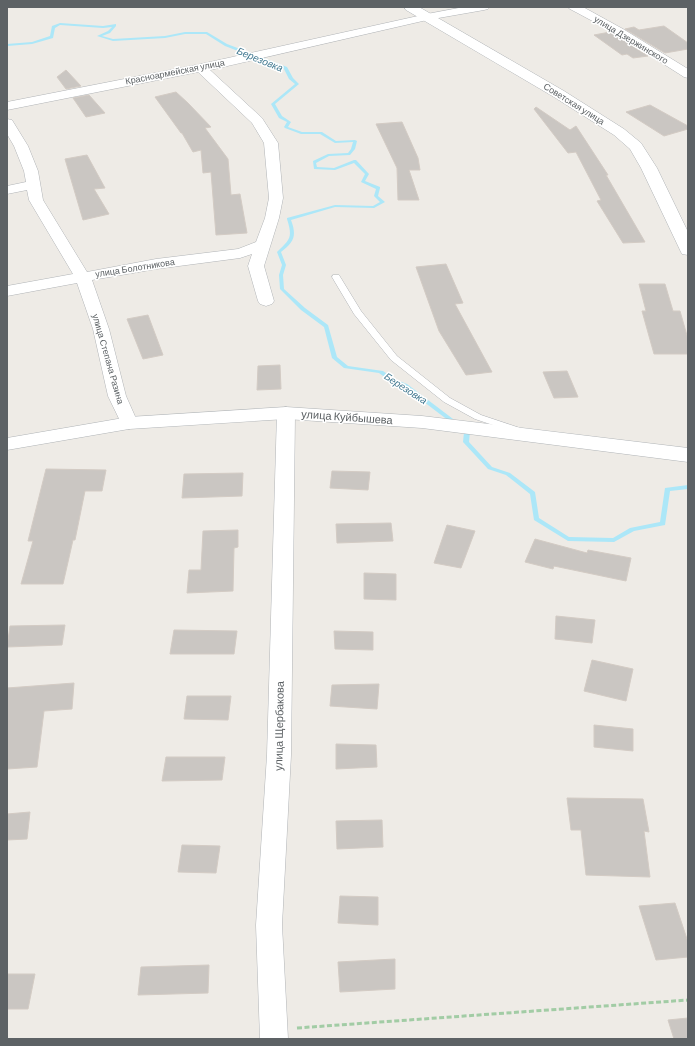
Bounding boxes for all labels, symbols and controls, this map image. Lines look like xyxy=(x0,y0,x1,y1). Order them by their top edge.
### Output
street label: улица Дзержинского xyxy=(592,13,670,66)
water label: Березовка xyxy=(235,44,285,74)
street label: Красноармейская улица xyxy=(124,56,226,87)
street label: Советская улица xyxy=(542,80,607,127)
street label: улица Болотникова xyxy=(94,256,175,279)
street label: улица Степана Разина xyxy=(90,312,127,405)
water label: Березовка xyxy=(382,370,430,407)
street label: улица Куйбышева xyxy=(301,407,394,426)
street label: улица Щербакова xyxy=(271,680,286,771)

